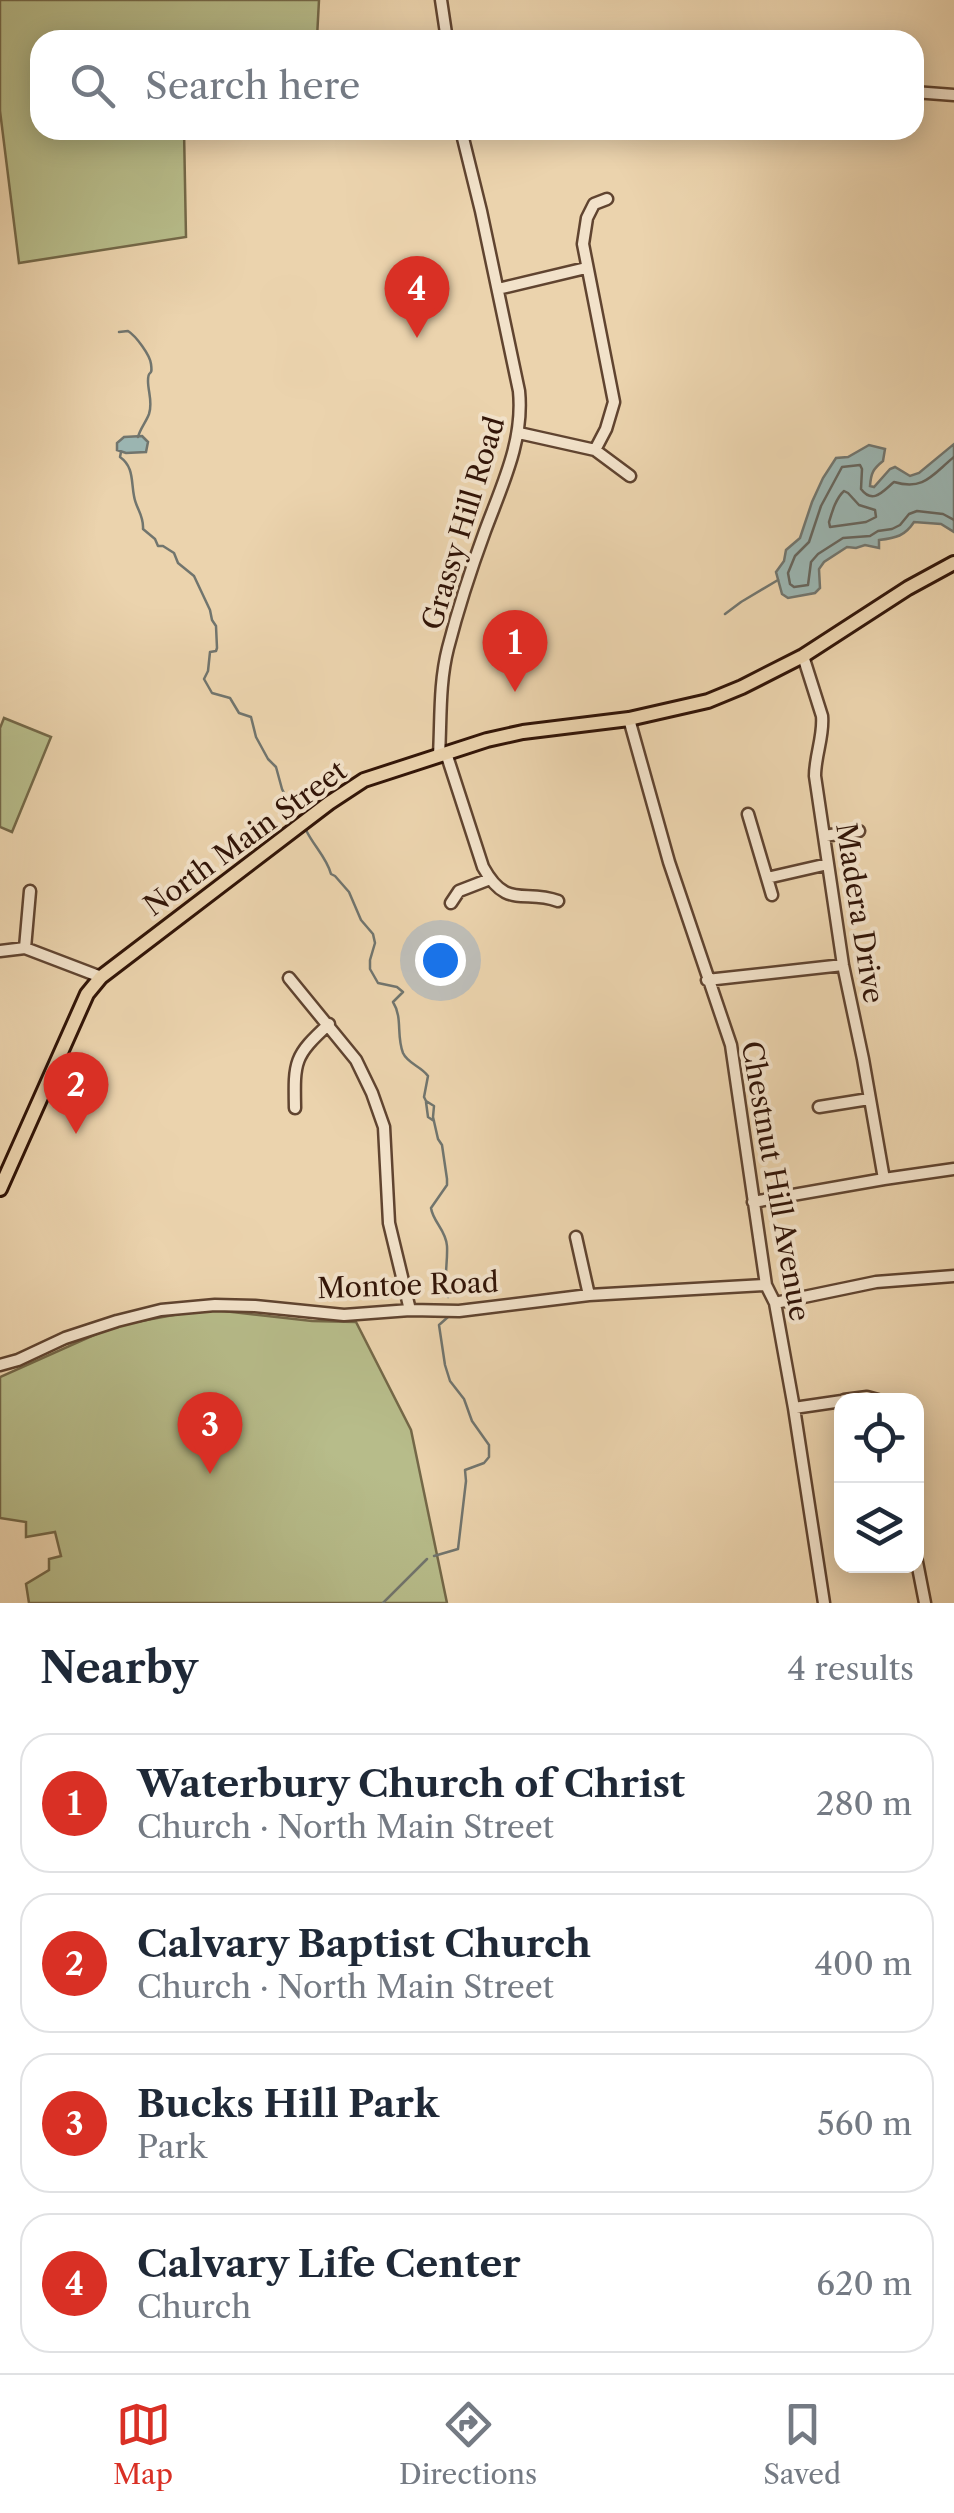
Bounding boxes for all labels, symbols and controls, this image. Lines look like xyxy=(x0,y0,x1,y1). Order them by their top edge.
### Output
search box xyxy=(30,30,924,140)
icon: search xyxy=(65,58,120,113)
text: Search here xyxy=(145,62,360,109)
pin: 4 xyxy=(384,255,450,338)
street label: Grassy Hill Road xyxy=(414,412,512,634)
pin: 1 xyxy=(482,610,548,692)
street label: North Main Street xyxy=(137,753,353,923)
street label: Madera Drive xyxy=(829,821,891,1005)
your location xyxy=(415,935,466,986)
street label: Chestnut Hill Avenue xyxy=(735,1038,817,1324)
pin: 2 xyxy=(44,1052,108,1134)
street label: Montoe Road xyxy=(317,1265,499,1305)
pin: 3 xyxy=(178,1392,242,1474)
map controls xyxy=(834,1393,924,1573)
button: locate xyxy=(834,1393,924,1483)
button: layers xyxy=(834,1483,924,1573)
text: Nearby xyxy=(40,1642,198,1694)
text: 4 results xyxy=(788,1649,914,1688)
text: Waterbury Church of Christ xyxy=(137,1760,685,1807)
text: 1 xyxy=(67,1784,82,1823)
text: 280 m xyxy=(816,1784,912,1823)
text: Church · North Main Street xyxy=(137,1807,554,1846)
text: Calvary Baptist Church xyxy=(137,1920,591,1967)
text: 2 xyxy=(65,1944,84,1983)
text: 400 m xyxy=(815,1944,912,1983)
text: Church · North Main Street xyxy=(137,1967,554,2006)
text: Bucks Hill Park xyxy=(137,2080,439,2127)
text: 3 xyxy=(65,2104,84,2143)
text: 560 m xyxy=(817,2104,912,2143)
text: Park xyxy=(137,2127,207,2166)
text: Calvary Life Center xyxy=(137,2240,521,2287)
text: 4 xyxy=(65,2264,84,2303)
text: 620 m xyxy=(816,2264,912,2303)
text: Church xyxy=(137,2287,251,2326)
tab: Map xyxy=(113,2397,173,2491)
tab: Directions xyxy=(399,2397,537,2491)
tab: Saved xyxy=(763,2397,841,2491)

